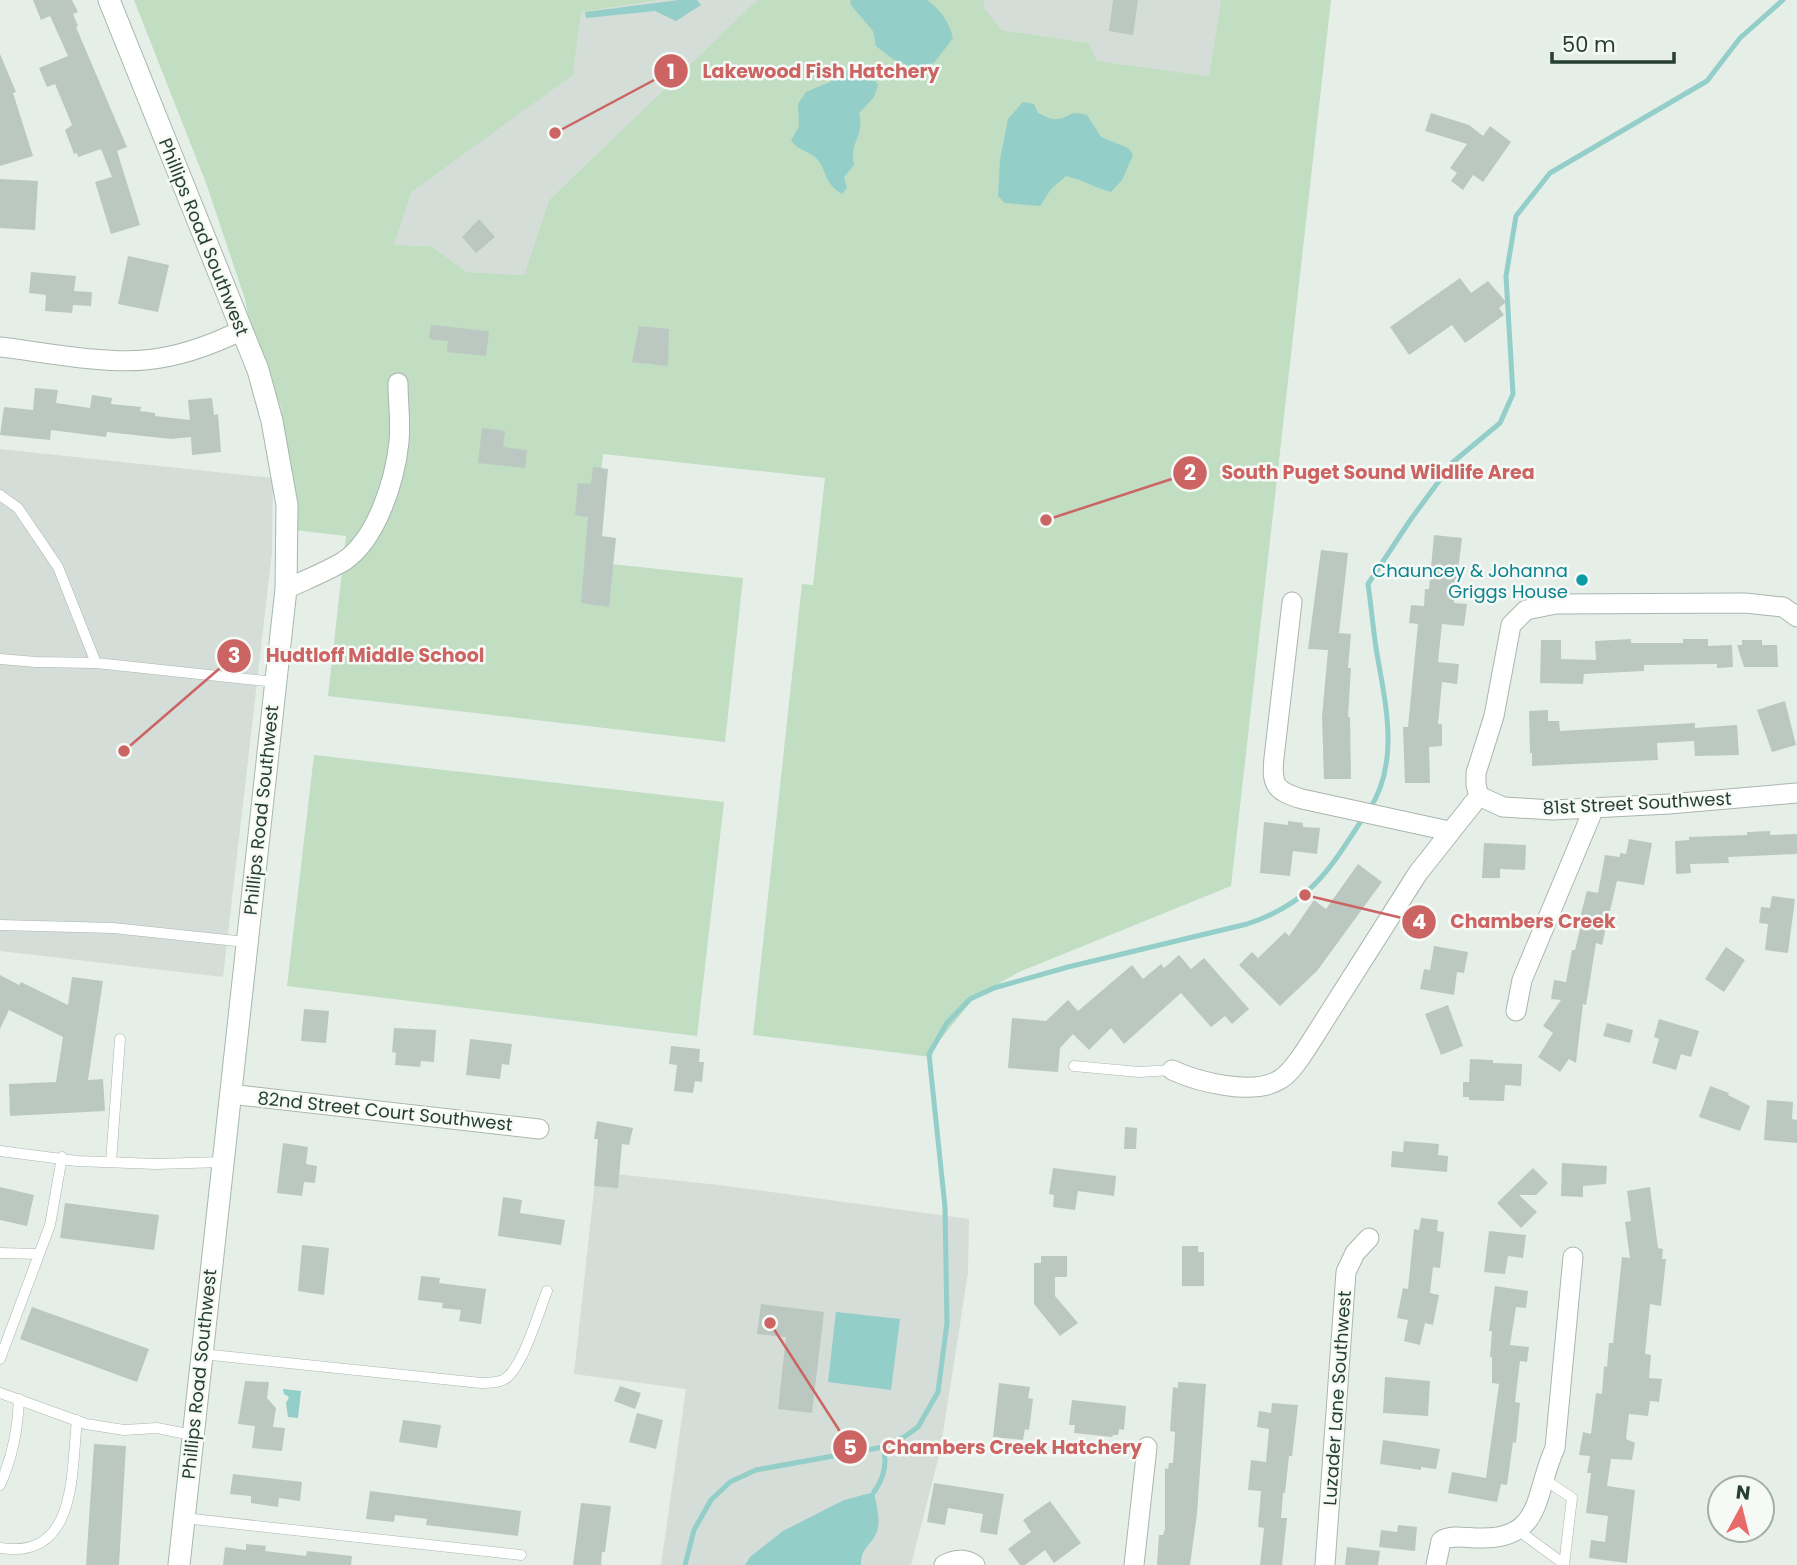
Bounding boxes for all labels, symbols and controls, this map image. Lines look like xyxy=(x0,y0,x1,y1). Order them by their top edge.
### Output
scale bar xyxy=(1552,21,1674,65)
text: 50 m xyxy=(1562,30,1616,59)
callout: Lakewood Fish Hatchery xyxy=(654,51,954,91)
text: 1 xyxy=(667,57,675,86)
text: Lakewood Fish Hatchery xyxy=(702,58,941,85)
street label: Phillips Road Southwest xyxy=(153,134,255,340)
callout: South Puget Sound Wildlife Area xyxy=(1173,453,1549,493)
text: 2 xyxy=(1184,458,1196,487)
text: South Puget Sound Wildlife Area xyxy=(1221,459,1535,486)
place label: Chauncey & Johanna Griggs House xyxy=(1372,558,1568,604)
marker: Chauncey & Johanna Griggs House xyxy=(1574,572,1590,588)
callout: Hudtloff Middle School xyxy=(216,636,498,676)
text: 3 xyxy=(228,641,240,670)
text: Hudtloff Middle School xyxy=(266,642,484,669)
street label: Phillips Road Southwest xyxy=(238,704,284,916)
street label: 81st Street Southwest xyxy=(1542,786,1732,820)
callout: Chambers Creek xyxy=(1401,902,1630,942)
text: 4 xyxy=(1412,907,1426,936)
text: Chambers Creek xyxy=(1450,908,1616,935)
street label: 82nd Street Court Southwest xyxy=(256,1085,514,1137)
street label: Phillips Road Southwest xyxy=(176,1268,222,1480)
street label: Luzader Lane Southwest xyxy=(1317,1290,1357,1506)
callout: Chambers Creek Hatchery xyxy=(833,1427,1156,1467)
text: 5 xyxy=(843,1433,857,1462)
text: Chambers Creek Hatchery xyxy=(882,1434,1143,1461)
north arrow xyxy=(1706,1474,1776,1544)
text: N xyxy=(1734,1478,1752,1507)

